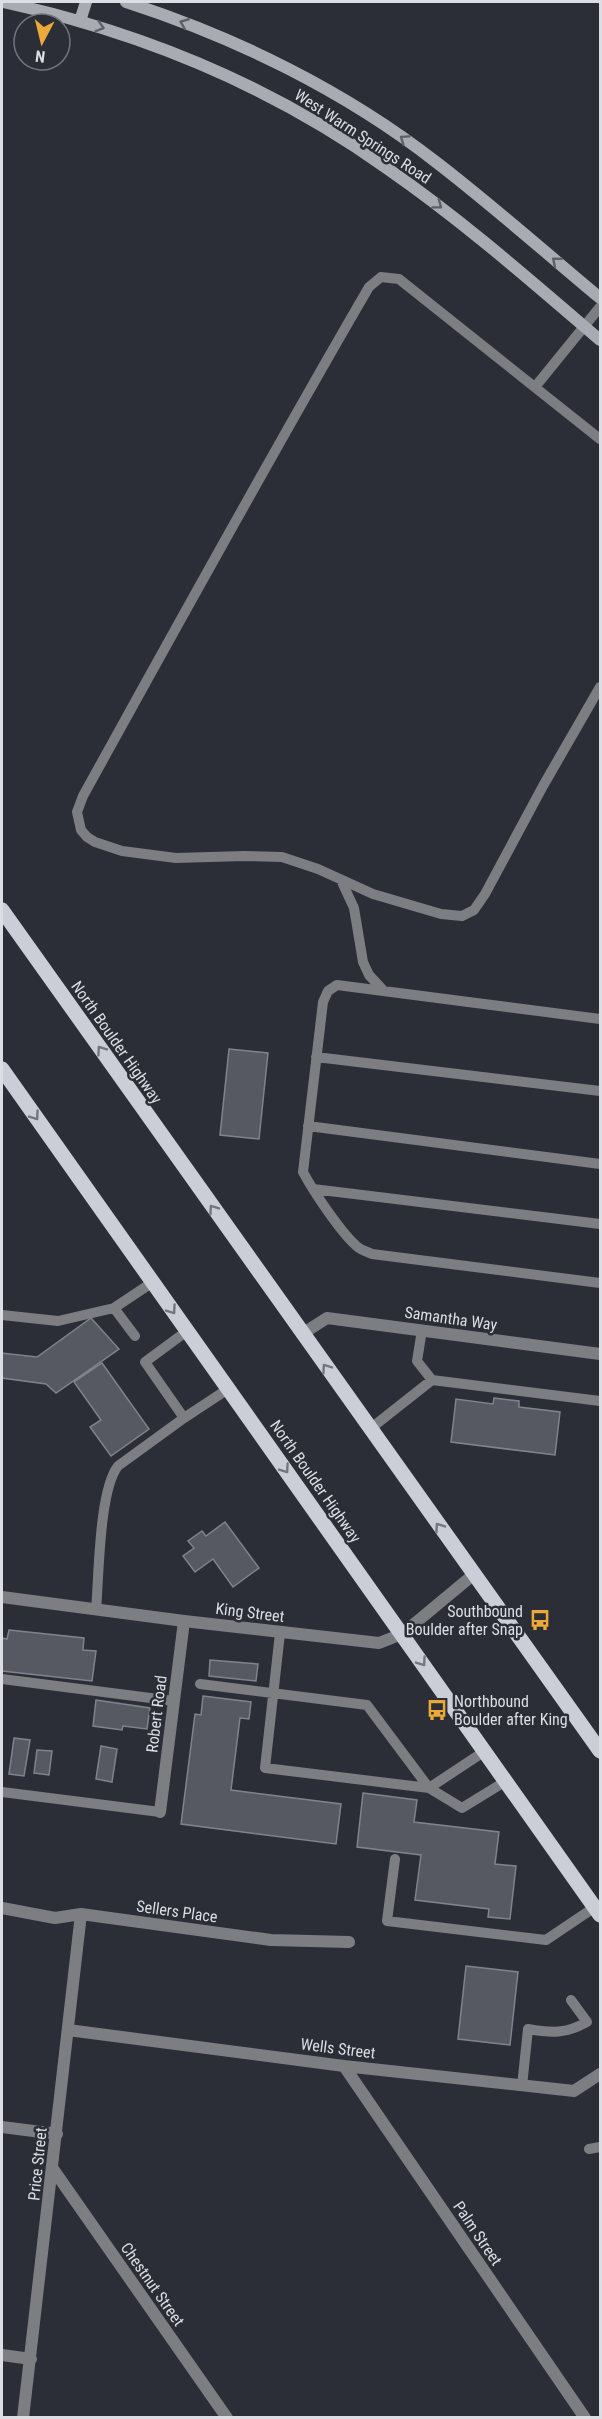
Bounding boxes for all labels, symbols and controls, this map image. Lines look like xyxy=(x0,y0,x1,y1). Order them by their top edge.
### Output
north arrow xyxy=(12,12,72,72)
one-way arrow xyxy=(180,18,191,30)
one-way arrow xyxy=(94,20,105,32)
text: N xyxy=(34,46,46,66)
street label: West Warm Springs Road xyxy=(291,85,434,188)
one-way arrow xyxy=(399,135,410,146)
one-way arrow xyxy=(432,198,443,209)
one-way arrow xyxy=(551,257,562,268)
street label: North Boulder Highway xyxy=(67,977,166,1108)
one-way arrow xyxy=(97,1046,108,1057)
one-way arrow xyxy=(28,1110,39,1121)
one-way arrow xyxy=(209,1205,220,1216)
one-way arrow xyxy=(165,1303,176,1314)
street label: Samantha Way xyxy=(403,1303,499,1334)
one-way arrow xyxy=(322,1364,333,1375)
street label: North Boulder Highway xyxy=(266,1416,365,1547)
one-way arrow xyxy=(278,1462,289,1473)
one-way arrow xyxy=(435,1523,446,1534)
street label: King Street xyxy=(214,1599,286,1626)
place label: Southbound Boulder after Snap xyxy=(406,1602,523,1639)
bus stop icon: Southbound Boulder after Snap xyxy=(528,1608,552,1632)
one-way arrow xyxy=(415,1656,426,1667)
street label: Robert Road xyxy=(142,1674,171,1754)
place label: Northbound Boulder after King xyxy=(454,1692,568,1729)
bus stop icon: Northbound Boulder after King xyxy=(425,1698,449,1722)
street label: Sellers Place xyxy=(135,1896,219,1927)
street label: Wells Street xyxy=(299,2034,377,2063)
street label: Price Street xyxy=(24,2126,51,2202)
street label: Palm Street xyxy=(449,2198,506,2269)
street label: Chestnut Street xyxy=(117,2239,189,2330)

